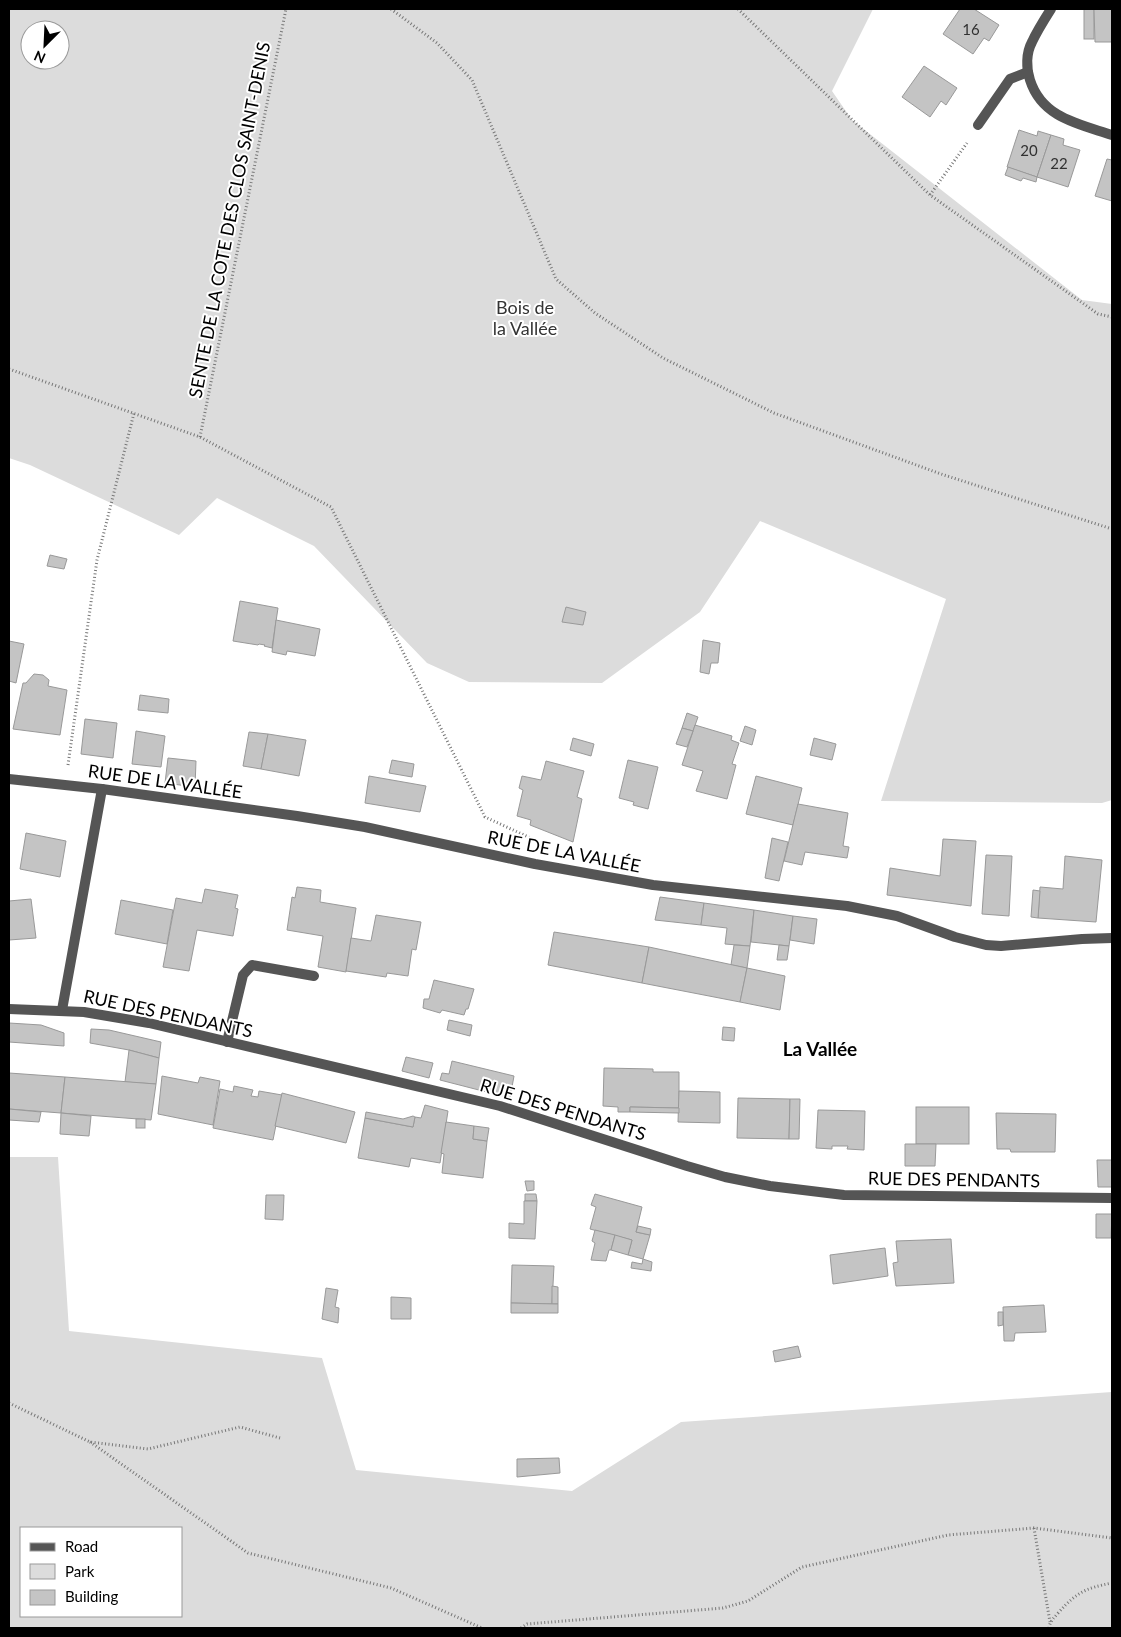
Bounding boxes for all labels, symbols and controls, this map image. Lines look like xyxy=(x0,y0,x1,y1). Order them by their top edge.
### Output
north arrow xyxy=(20,20,70,70)
house number: 16 xyxy=(962,20,980,38)
street label: SENTE DE LA COTE DES CLOS SAINT-DENIS xyxy=(184,40,274,400)
text: N xyxy=(31,47,48,67)
house number: 20 xyxy=(1020,141,1038,159)
house number: 22 xyxy=(1050,154,1068,172)
park label: Bois de la Vallée xyxy=(493,296,557,339)
street label: RUE DE LA VALLÉE xyxy=(87,759,244,803)
street label: RUE DE LA VALLÉE xyxy=(486,825,643,877)
street label: RUE DES PENDANTS xyxy=(82,984,255,1042)
district label: La Vallée xyxy=(783,1037,857,1060)
street label: RUE DES PENDANTS xyxy=(478,1073,649,1145)
street label: RUE DES PENDANTS xyxy=(868,1166,1040,1192)
legend xyxy=(20,1527,182,1617)
text: Road xyxy=(65,1537,98,1555)
text: Park xyxy=(65,1562,95,1580)
text: Building xyxy=(65,1587,118,1605)

